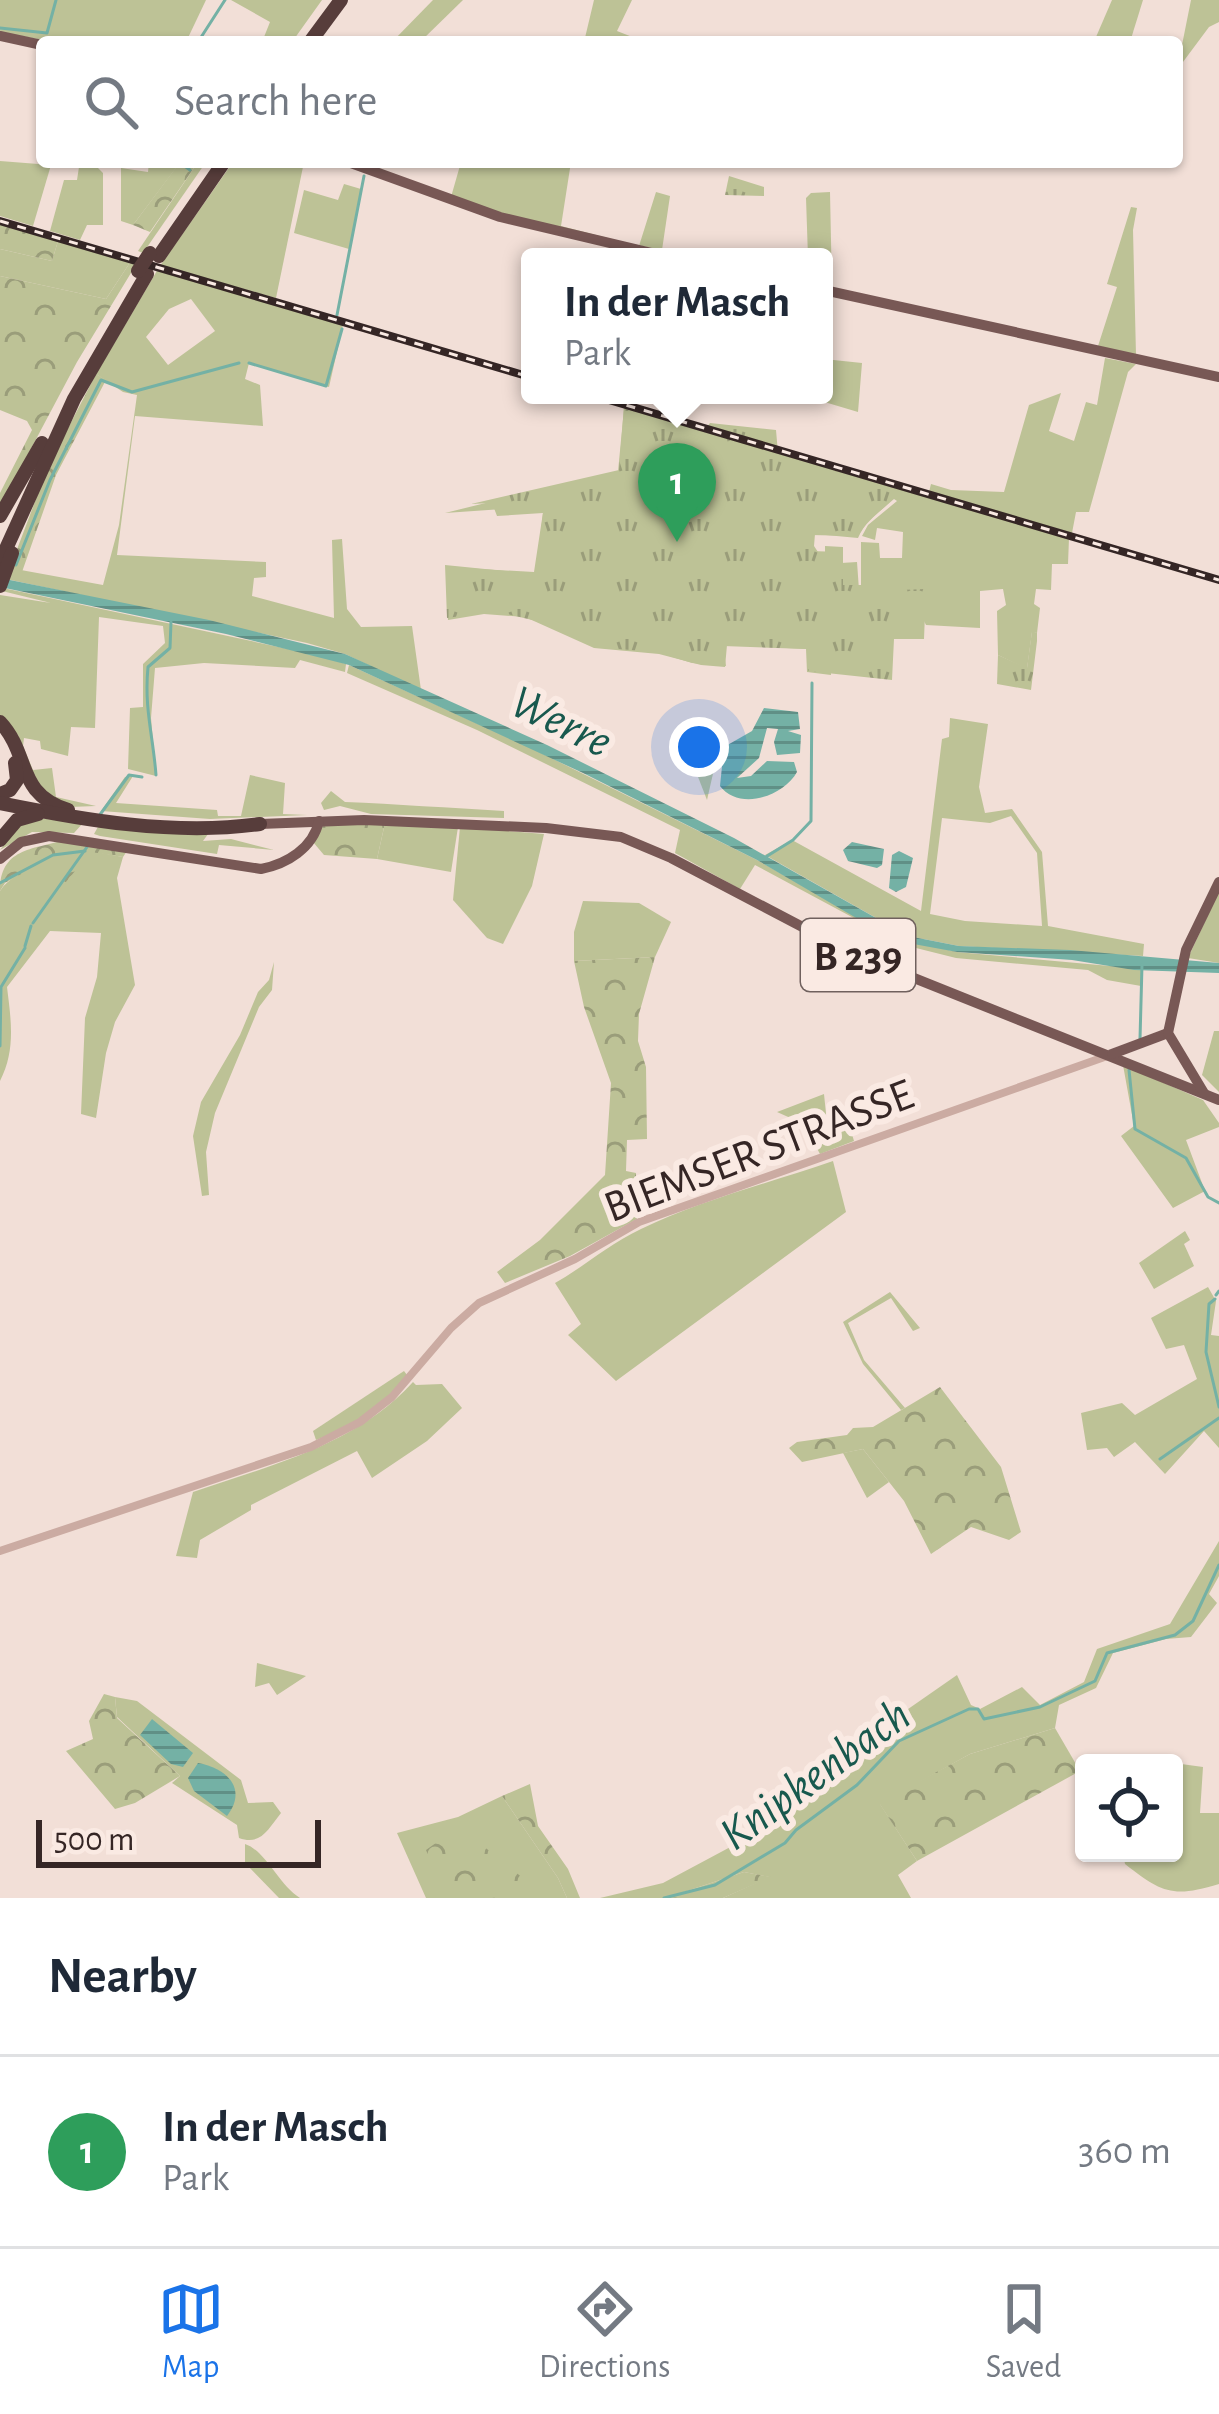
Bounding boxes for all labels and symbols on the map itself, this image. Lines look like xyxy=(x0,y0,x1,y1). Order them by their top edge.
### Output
pin: 1 xyxy=(638,443,716,542)
water label: Werre xyxy=(503,678,619,767)
your location xyxy=(669,717,729,777)
road number: B 239 xyxy=(801,919,915,991)
street label: BIEMSER STRASSE xyxy=(598,1072,919,1231)
water label: Knipkenbach xyxy=(712,1691,920,1860)
scale bar xyxy=(36,1814,321,1867)

